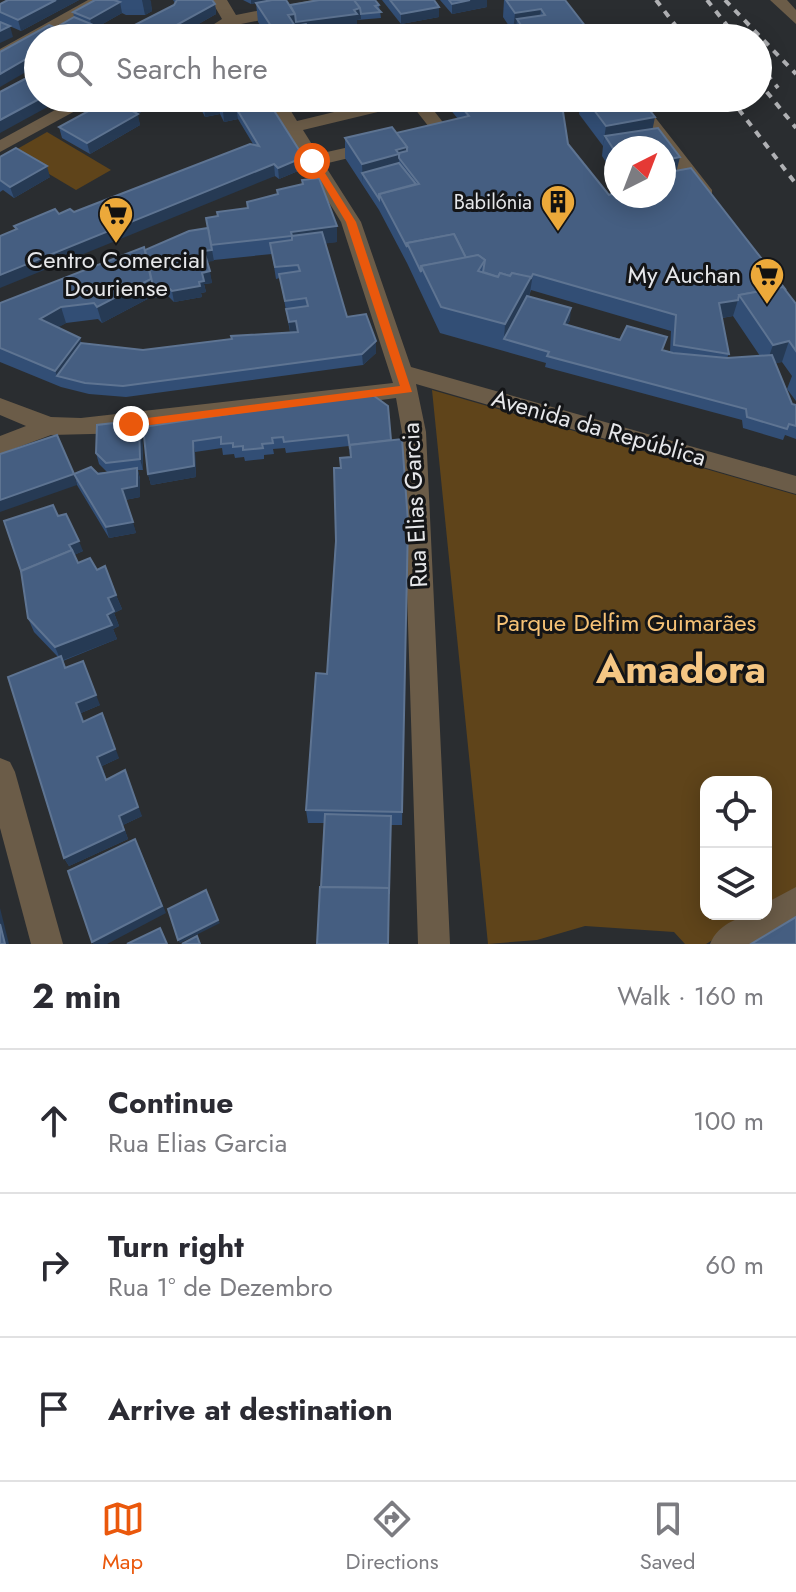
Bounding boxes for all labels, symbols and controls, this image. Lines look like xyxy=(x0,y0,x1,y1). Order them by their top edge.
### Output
search box xyxy=(24,24,772,112)
icon: search xyxy=(52,46,96,90)
text: Search here xyxy=(116,47,268,90)
north arrow xyxy=(604,136,676,208)
route start xyxy=(294,143,330,179)
building icon: Babilónia xyxy=(539,183,577,233)
place label: Babilónia xyxy=(454,188,532,217)
supermarket icon: Centro Comercial Douriense xyxy=(97,195,135,245)
place label: Centro Comercial Douriense xyxy=(27,242,205,305)
supermarket icon: My Auchan xyxy=(748,256,786,306)
place label: My Auchan xyxy=(628,257,741,292)
street label: Avenida da República xyxy=(488,380,710,475)
route end xyxy=(113,406,149,442)
street label: Rua Elias Garcia xyxy=(393,422,436,589)
park label: Parque Delfim Guimarães xyxy=(496,605,756,640)
district label: Amadora xyxy=(595,640,766,698)
map controls xyxy=(700,776,772,920)
button: locate xyxy=(700,776,772,848)
button: layers xyxy=(700,848,772,920)
text: 2 min xyxy=(32,972,121,1021)
text: Walk · 160 m xyxy=(617,977,764,1015)
text: Continue xyxy=(108,1081,234,1124)
icon: ahead xyxy=(32,1099,76,1143)
text: 100 m xyxy=(693,1102,764,1140)
text: Rua Elias Garcia xyxy=(108,1124,287,1162)
text: Turn right xyxy=(108,1225,244,1268)
icon: right xyxy=(32,1243,76,1287)
text: 60 m xyxy=(705,1246,764,1284)
text: Rua 1º de Dezembro xyxy=(108,1268,333,1306)
icon: arrive xyxy=(32,1387,76,1431)
text: Arrive at destination xyxy=(108,1388,393,1431)
tab: Map xyxy=(101,1497,145,1577)
tab: Directions xyxy=(346,1497,439,1577)
tab: Saved xyxy=(640,1497,695,1577)

